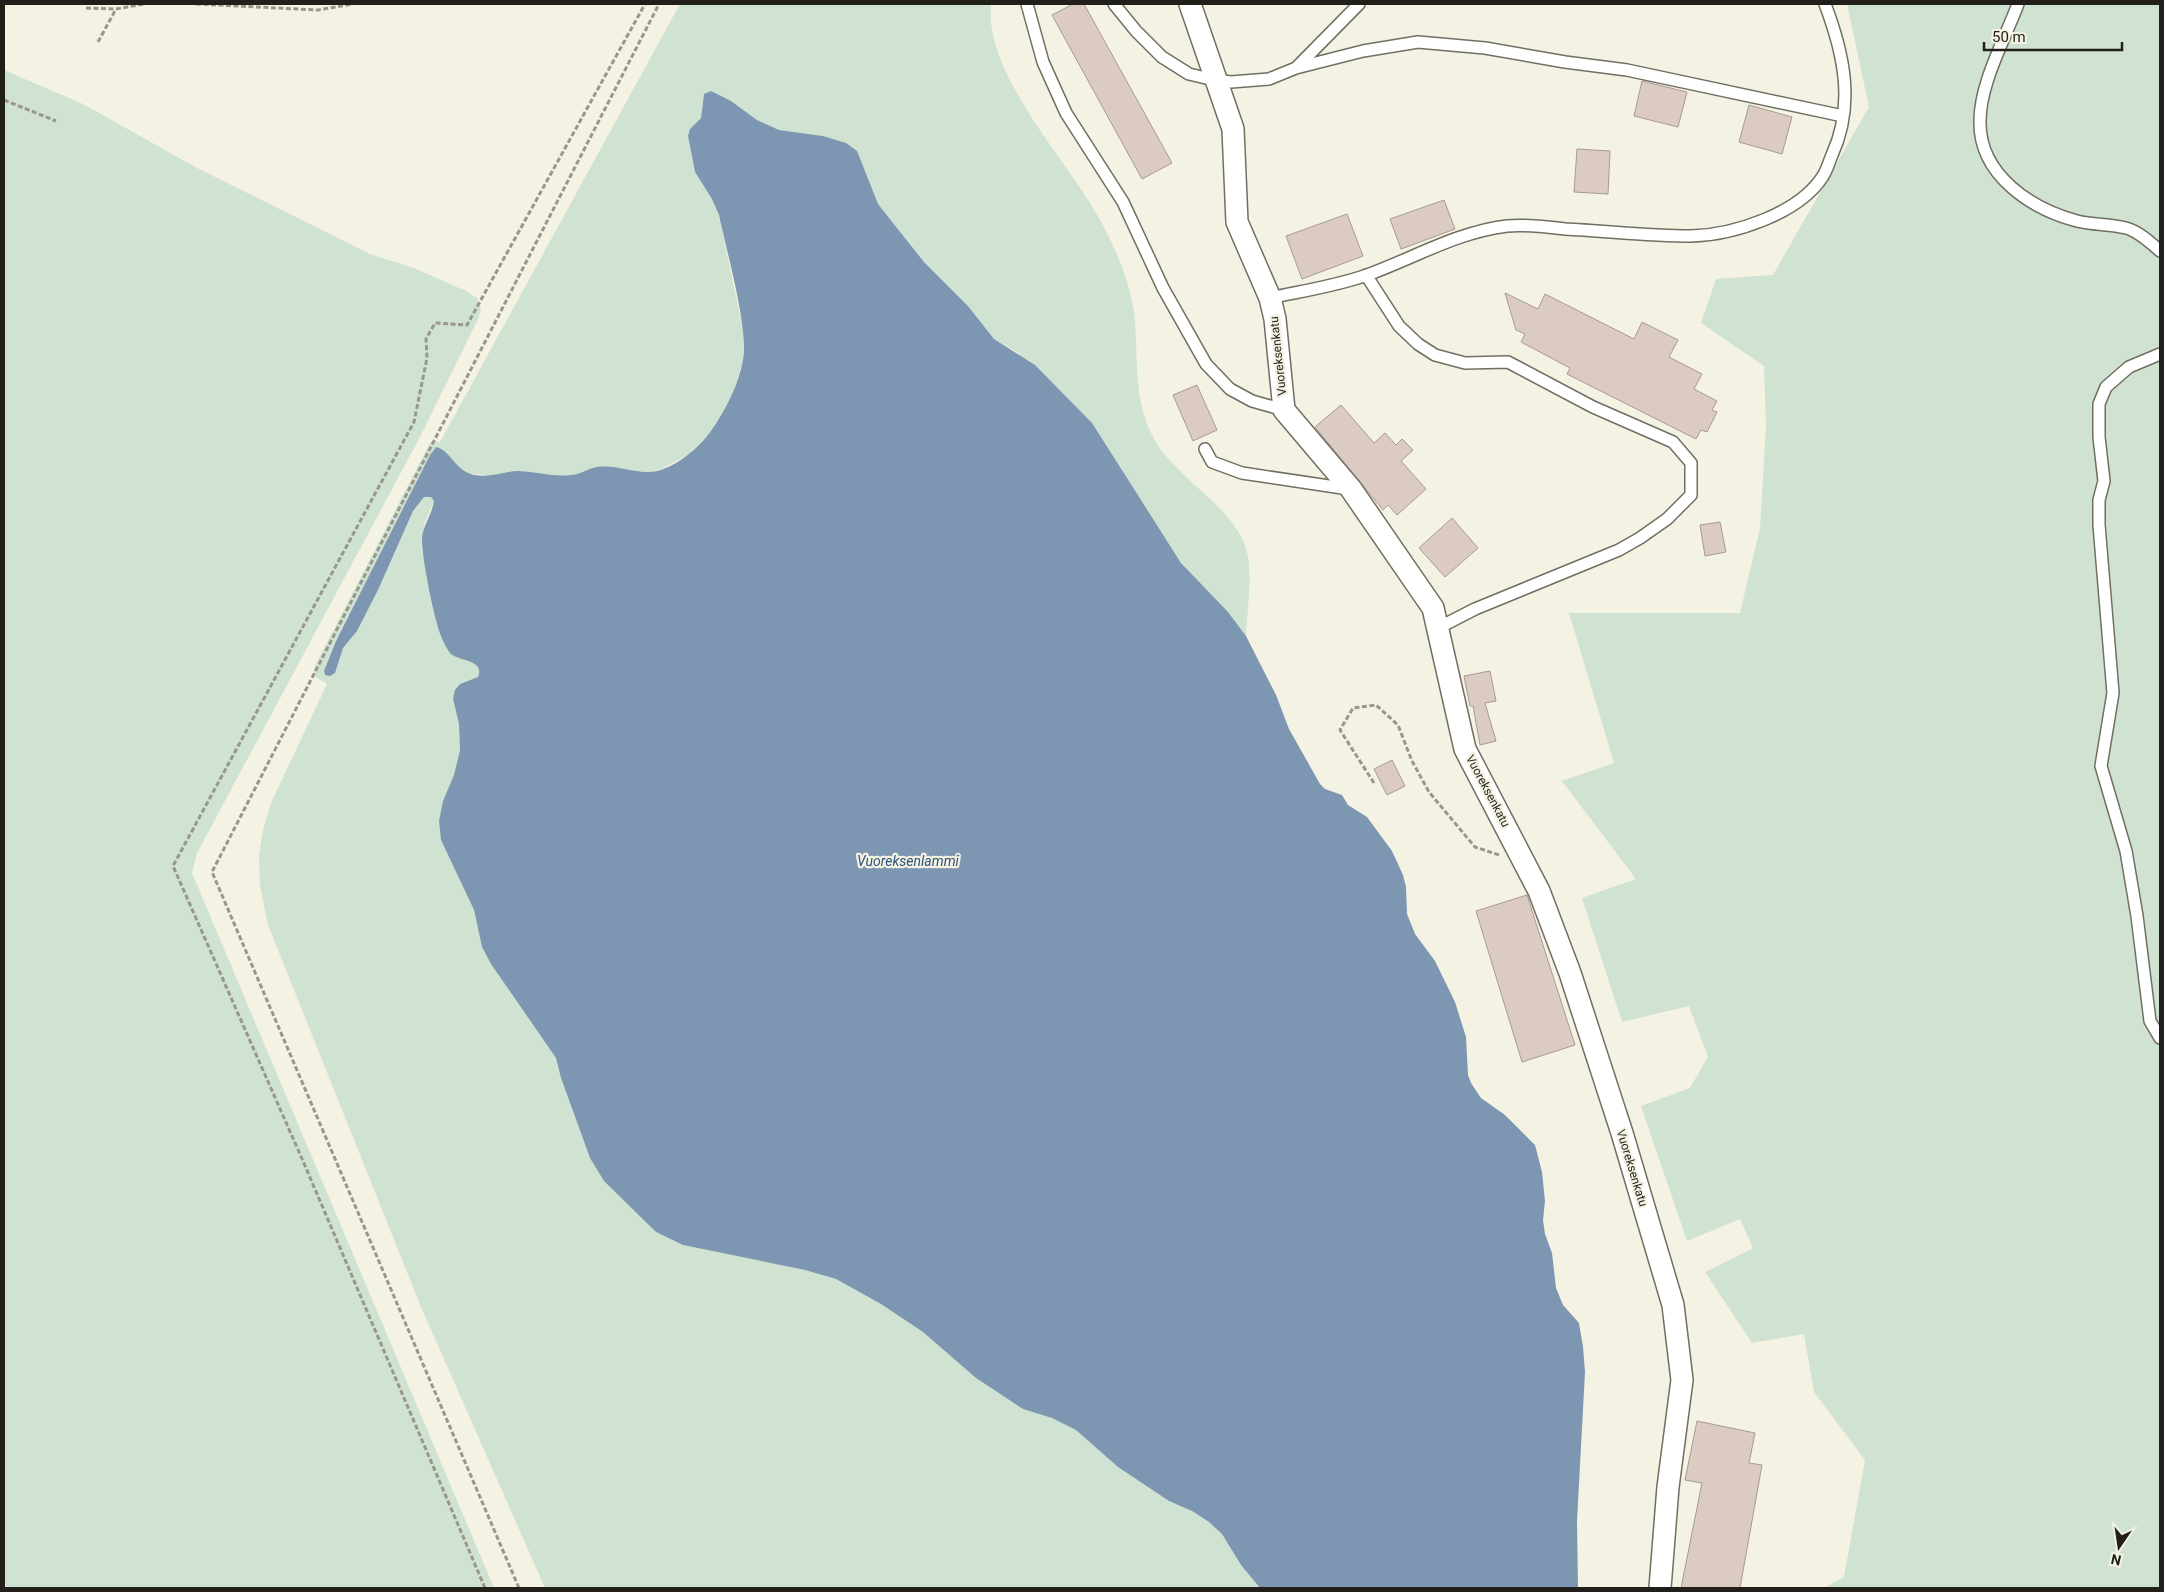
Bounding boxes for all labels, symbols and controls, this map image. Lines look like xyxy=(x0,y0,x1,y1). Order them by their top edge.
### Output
scale bar xyxy=(1984,20,2122,52)
text: 50 m xyxy=(1992,28,2026,46)
street label: Vuoreksenkatu xyxy=(1267,316,1289,396)
street label: Vuoreksenkatu xyxy=(1463,753,1513,829)
water label: Vuoreksenlammi xyxy=(857,853,960,869)
street label: Vuoreksenkatu xyxy=(1614,1128,1650,1208)
north arrow xyxy=(2094,1522,2144,1572)
text: N xyxy=(2109,1551,2123,1569)

